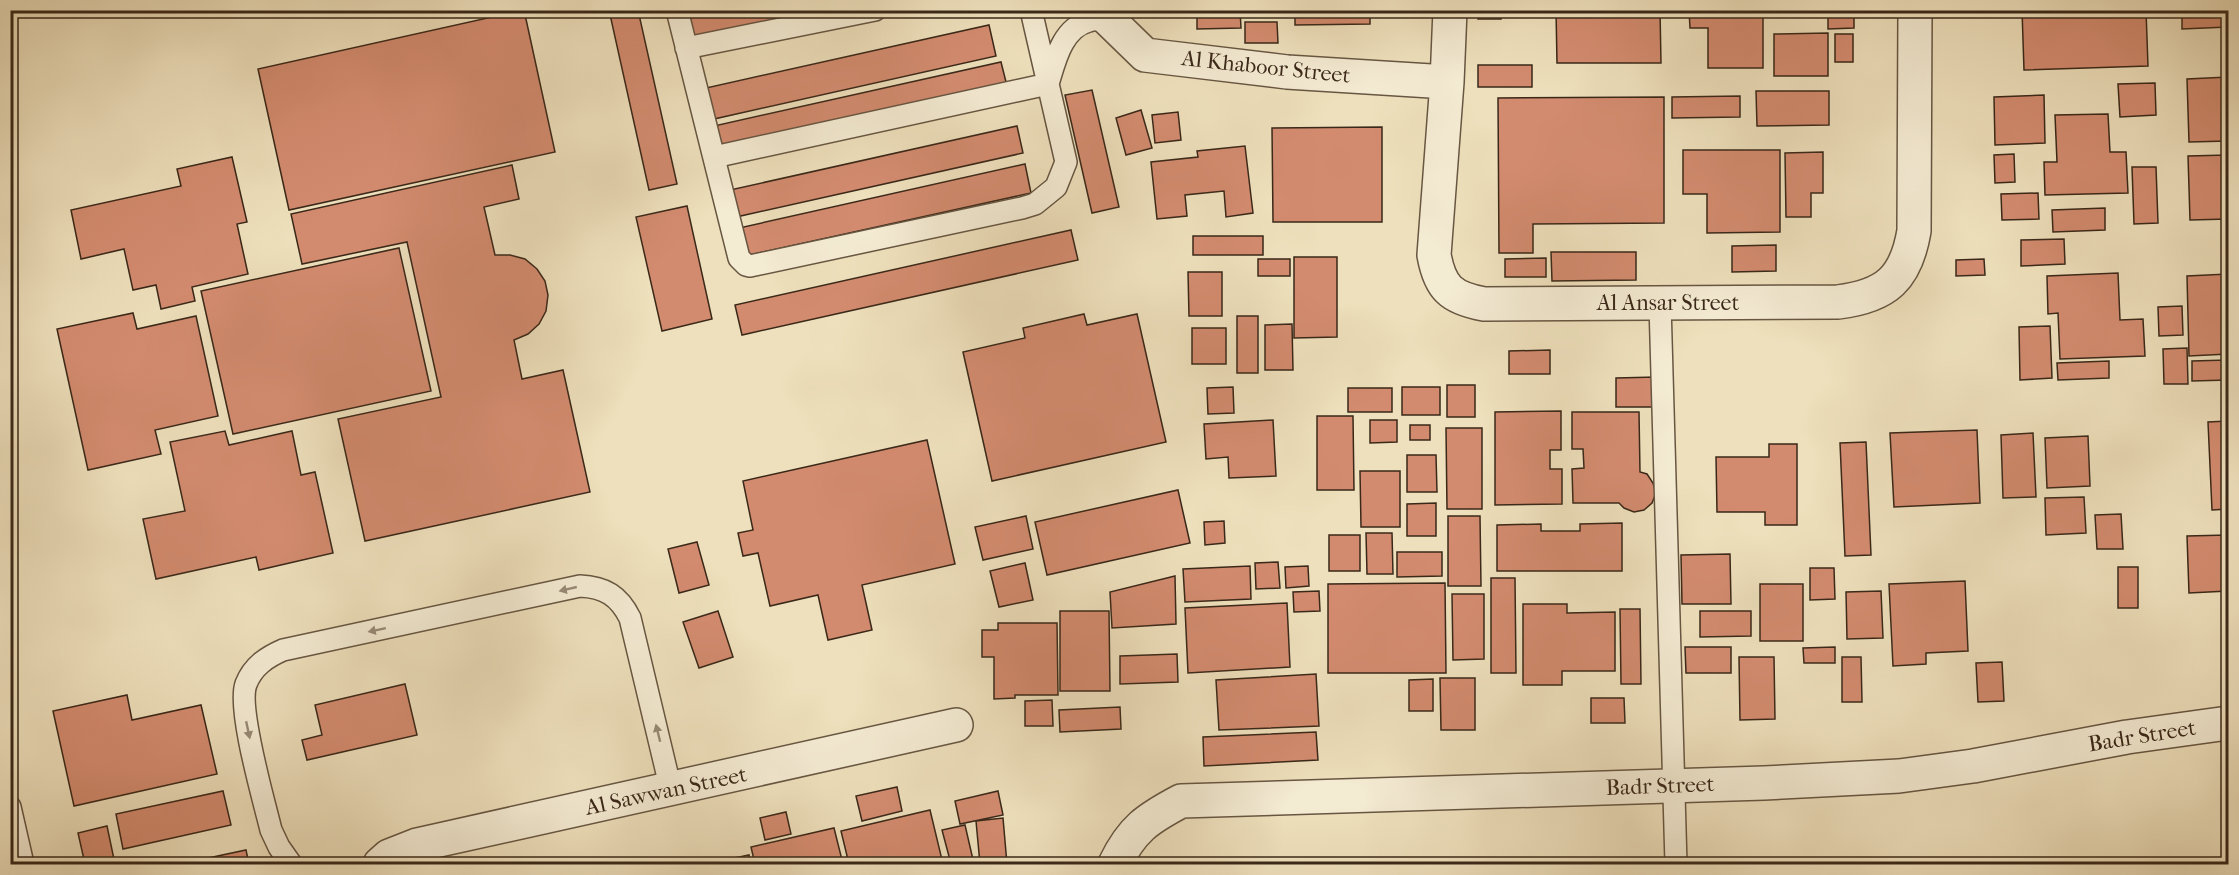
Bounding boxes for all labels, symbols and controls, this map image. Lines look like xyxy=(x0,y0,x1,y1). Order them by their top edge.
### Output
street label: Al Khaboor Street xyxy=(1179,45,1352,89)
street label: Al Ansar Street xyxy=(1596,290,1739,316)
one-way arrow xyxy=(559,584,577,594)
one-way arrow xyxy=(368,626,387,635)
street label: Badr Street xyxy=(2086,715,2198,757)
one-way arrow xyxy=(244,721,254,739)
one-way arrow xyxy=(652,724,662,742)
street label: Al Sawwan Street xyxy=(582,761,749,821)
street label: Badr Street xyxy=(1605,771,1715,801)

